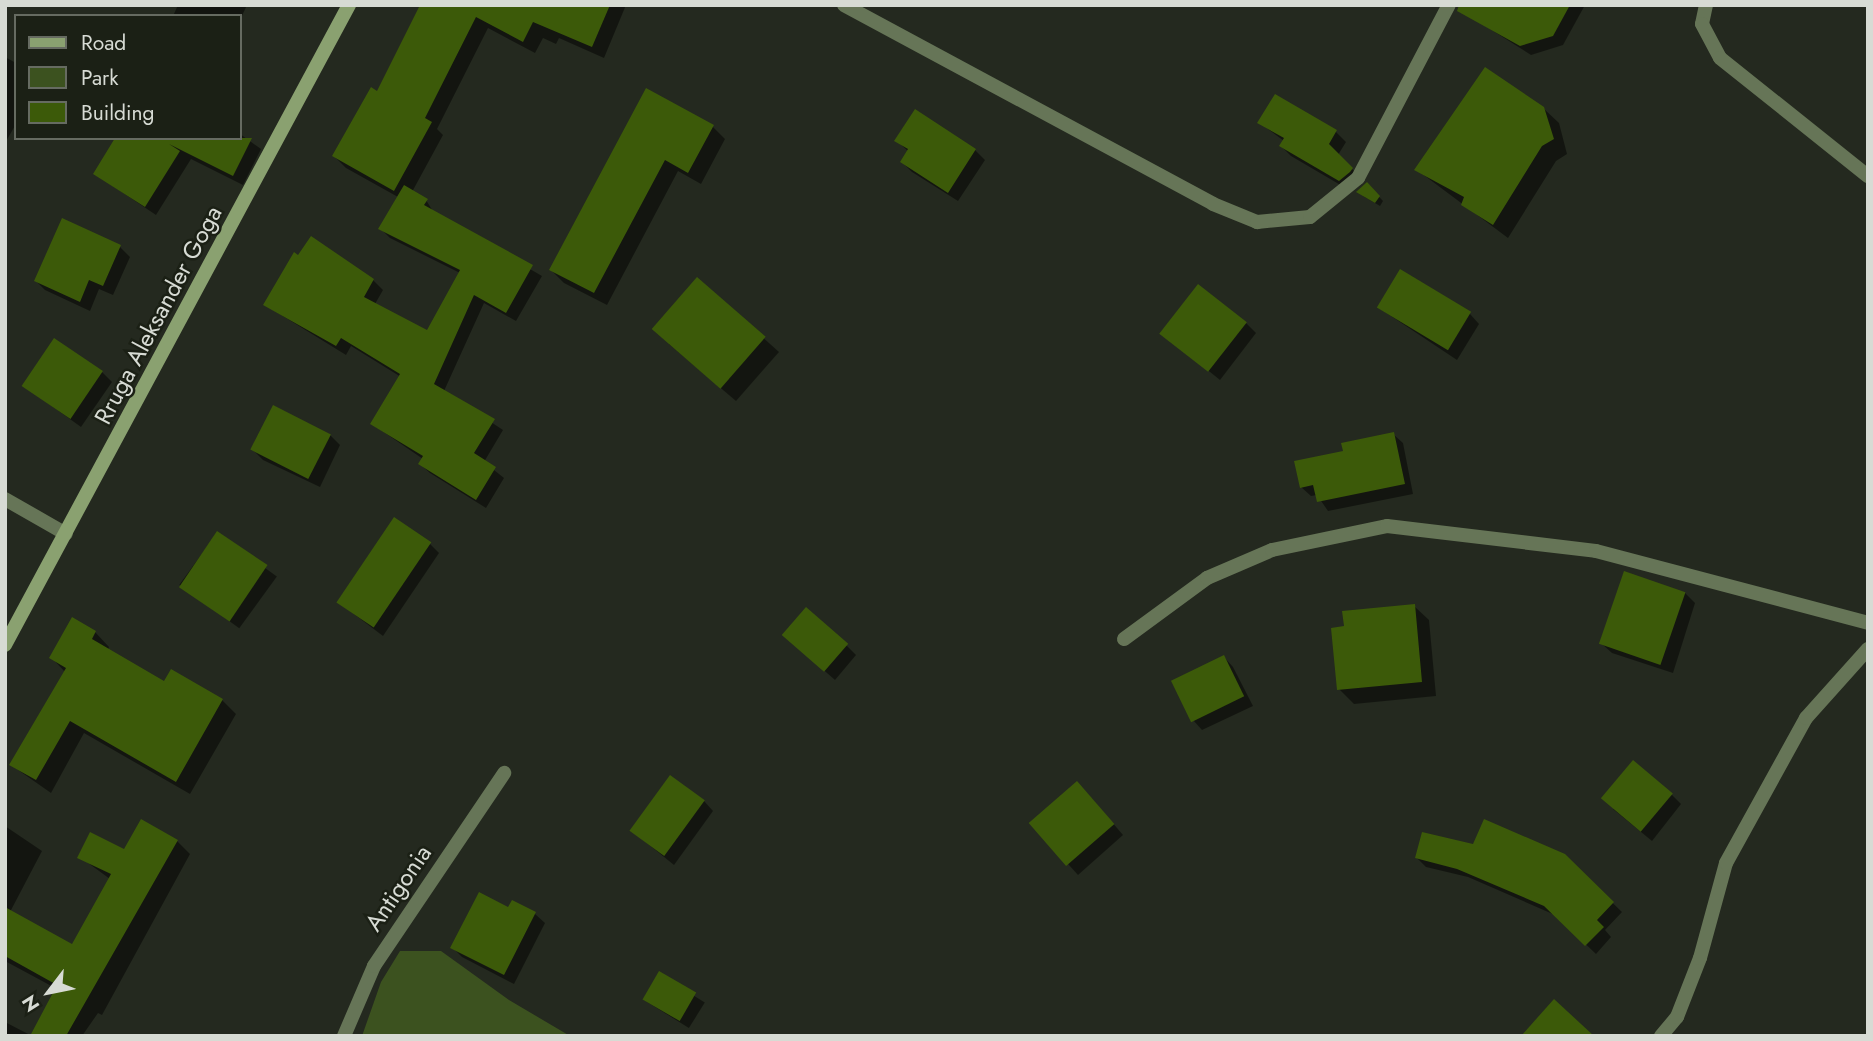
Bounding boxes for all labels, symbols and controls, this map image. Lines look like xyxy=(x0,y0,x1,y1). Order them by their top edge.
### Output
legend xyxy=(14,14,242,140)
text: Road xyxy=(81,28,126,58)
text: Park xyxy=(81,63,118,93)
text: Building xyxy=(81,98,154,128)
street label: Rruga Aleksander Goga xyxy=(88,201,228,429)
street label: Antigonia xyxy=(359,839,437,937)
north arrow xyxy=(14,957,84,1027)
text: N xyxy=(15,990,46,1017)

